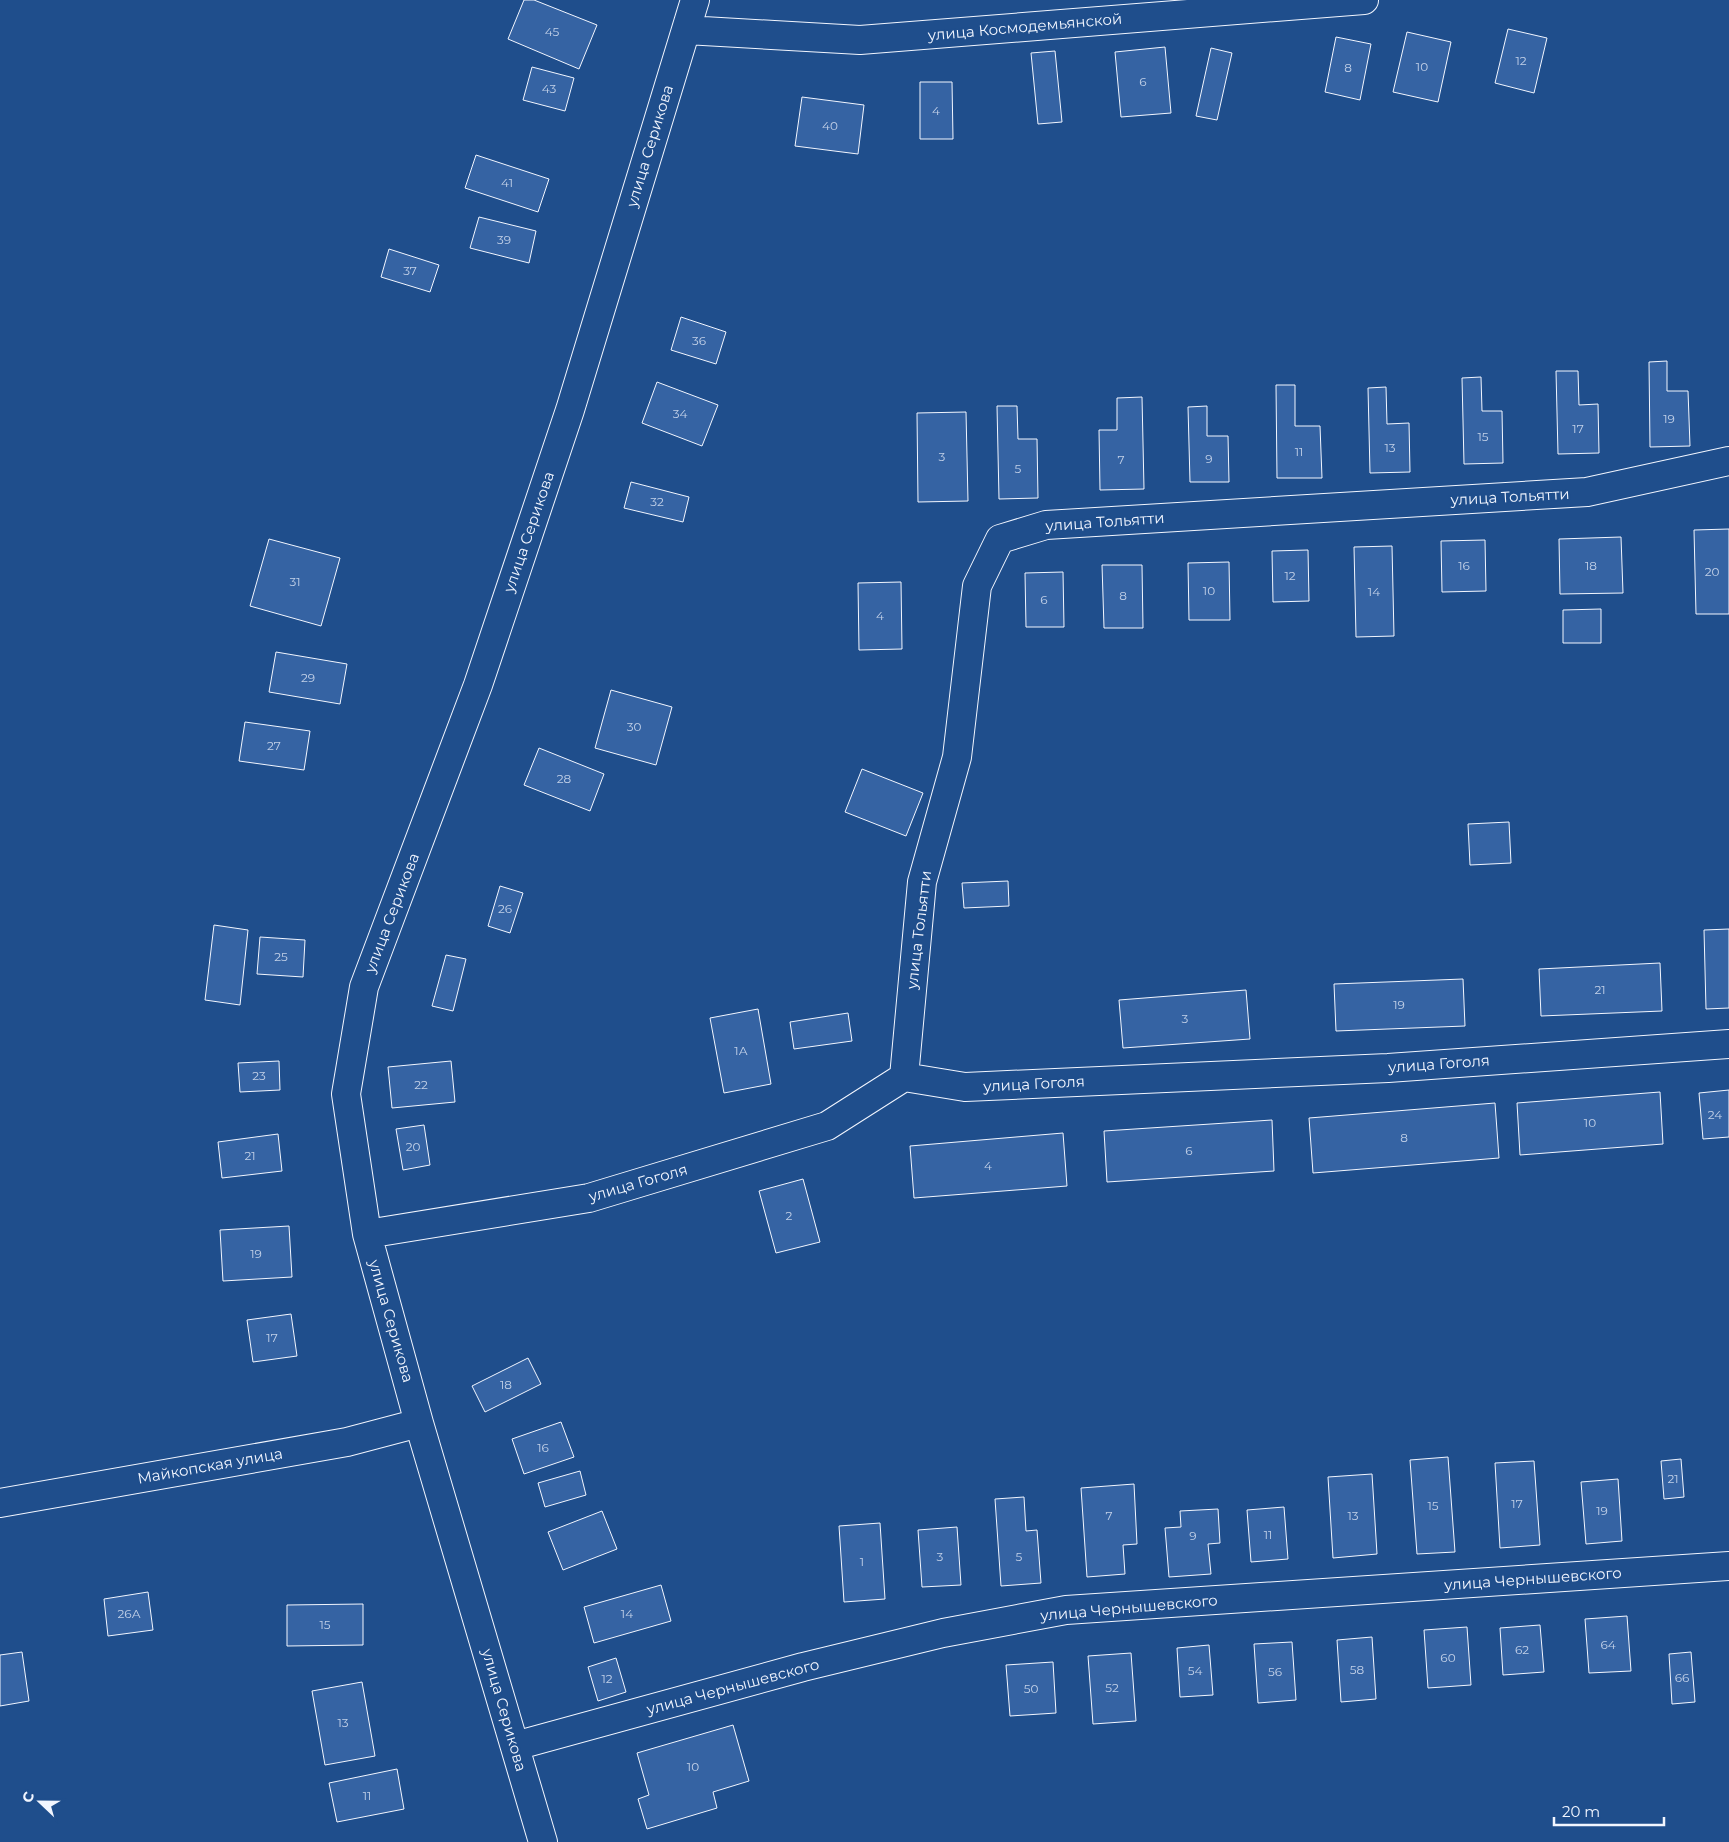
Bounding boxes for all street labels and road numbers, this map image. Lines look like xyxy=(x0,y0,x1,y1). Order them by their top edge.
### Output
street label: улица Космодемьянской xyxy=(926,9,1123,45)
street label: улица Серикова xyxy=(622,82,677,210)
street label: улица Серикова xyxy=(499,469,558,596)
street label: улица Тольятти xyxy=(1449,484,1570,509)
street label: улица Тольятти xyxy=(1044,508,1165,535)
street label: улица Серикова xyxy=(360,850,423,976)
street label: улица Тольятти xyxy=(902,870,935,991)
street label: улица Гоголя xyxy=(1386,1050,1490,1077)
street label: улица Гоголя xyxy=(982,1071,1085,1096)
street label: улица Гоголя xyxy=(585,1159,689,1206)
street label: улица Серикова xyxy=(365,1256,418,1384)
street label: Майкопская улица xyxy=(136,1443,284,1488)
street label: улица Чернышевского xyxy=(1443,1563,1622,1594)
street label: улица Чернышевского xyxy=(1038,1590,1218,1625)
street label: улица Серикова xyxy=(478,1645,531,1773)
street label: улица Чернышевского xyxy=(643,1654,821,1719)

